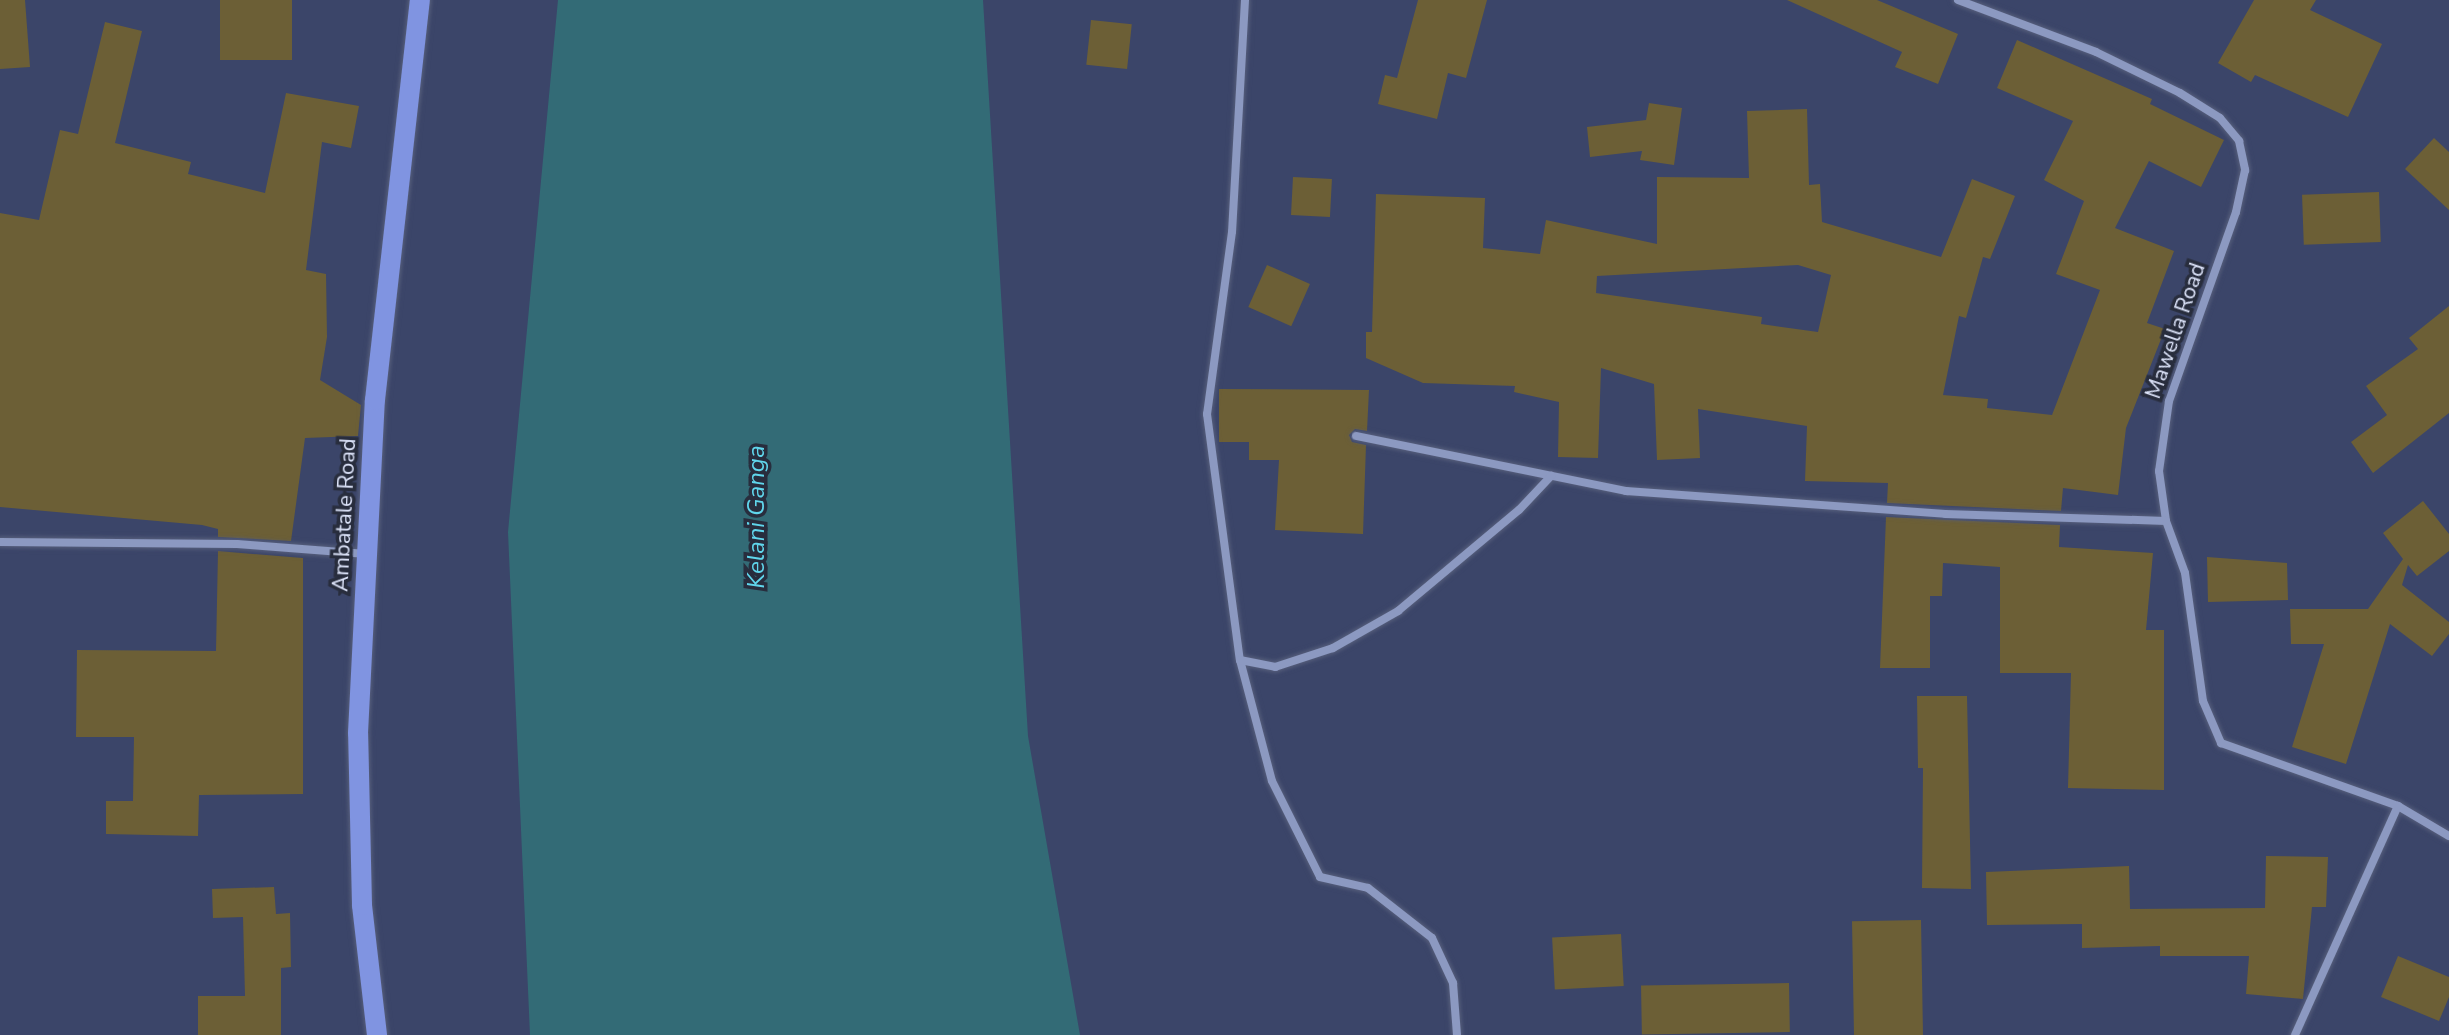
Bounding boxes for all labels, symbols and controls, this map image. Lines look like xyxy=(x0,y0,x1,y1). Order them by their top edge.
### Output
street label: Mawella Road xyxy=(2140,260,2212,402)
street label: Ambatale Road xyxy=(328,438,362,592)
water label: Kelani Ganga xyxy=(743,445,771,589)

